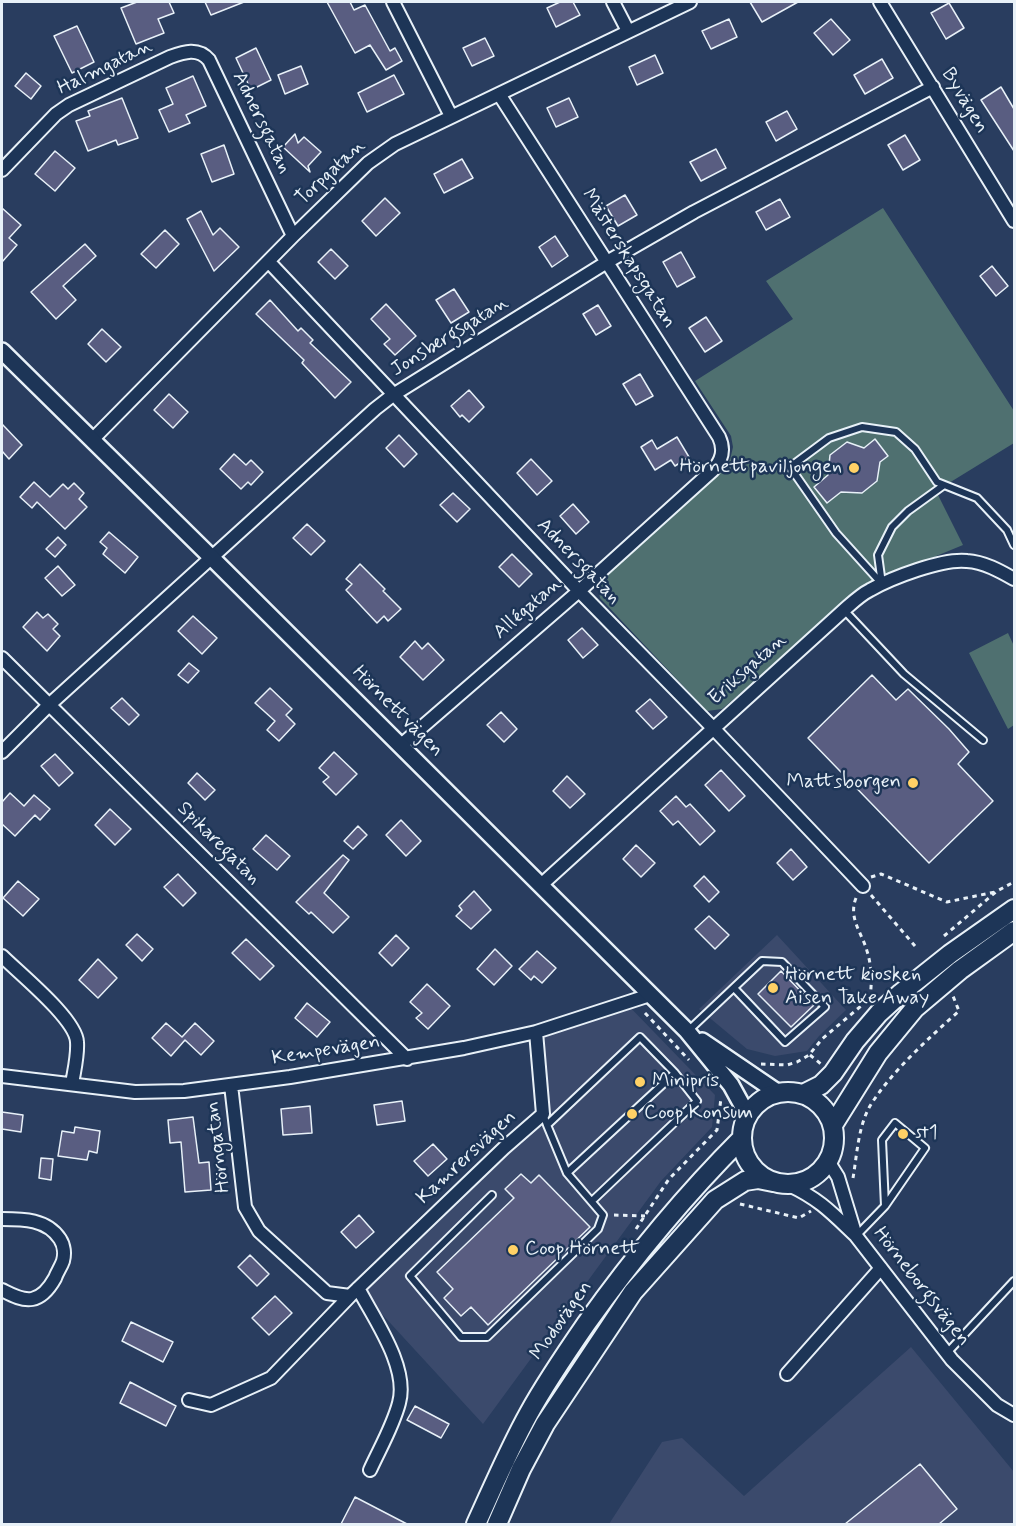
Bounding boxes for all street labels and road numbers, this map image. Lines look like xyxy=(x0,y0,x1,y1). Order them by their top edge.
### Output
street label: Halmgatan xyxy=(54,35,156,101)
street label: Byvägen xyxy=(935,64,993,138)
street label: Adnersgatan xyxy=(226,68,296,178)
street label: Torpgatan xyxy=(291,135,371,211)
street label: Mästerskapsgatan xyxy=(575,185,681,333)
street label: Jonsbergsgatan xyxy=(387,291,513,383)
street label: Adnersgatan xyxy=(531,514,625,610)
street label: Allégatan xyxy=(489,573,567,645)
street label: Eriksgatan xyxy=(704,629,792,711)
street label: Hörnettvägen xyxy=(346,661,448,763)
street label: Spikaregatan xyxy=(171,797,265,891)
street label: Kempevägen xyxy=(270,1031,382,1071)
street label: Hörngatan xyxy=(201,1100,237,1194)
street label: Kamrersvägen xyxy=(412,1106,522,1210)
street label: Hörneborgsvägen xyxy=(867,1223,975,1351)
street label: Modovägen xyxy=(526,1277,598,1365)

